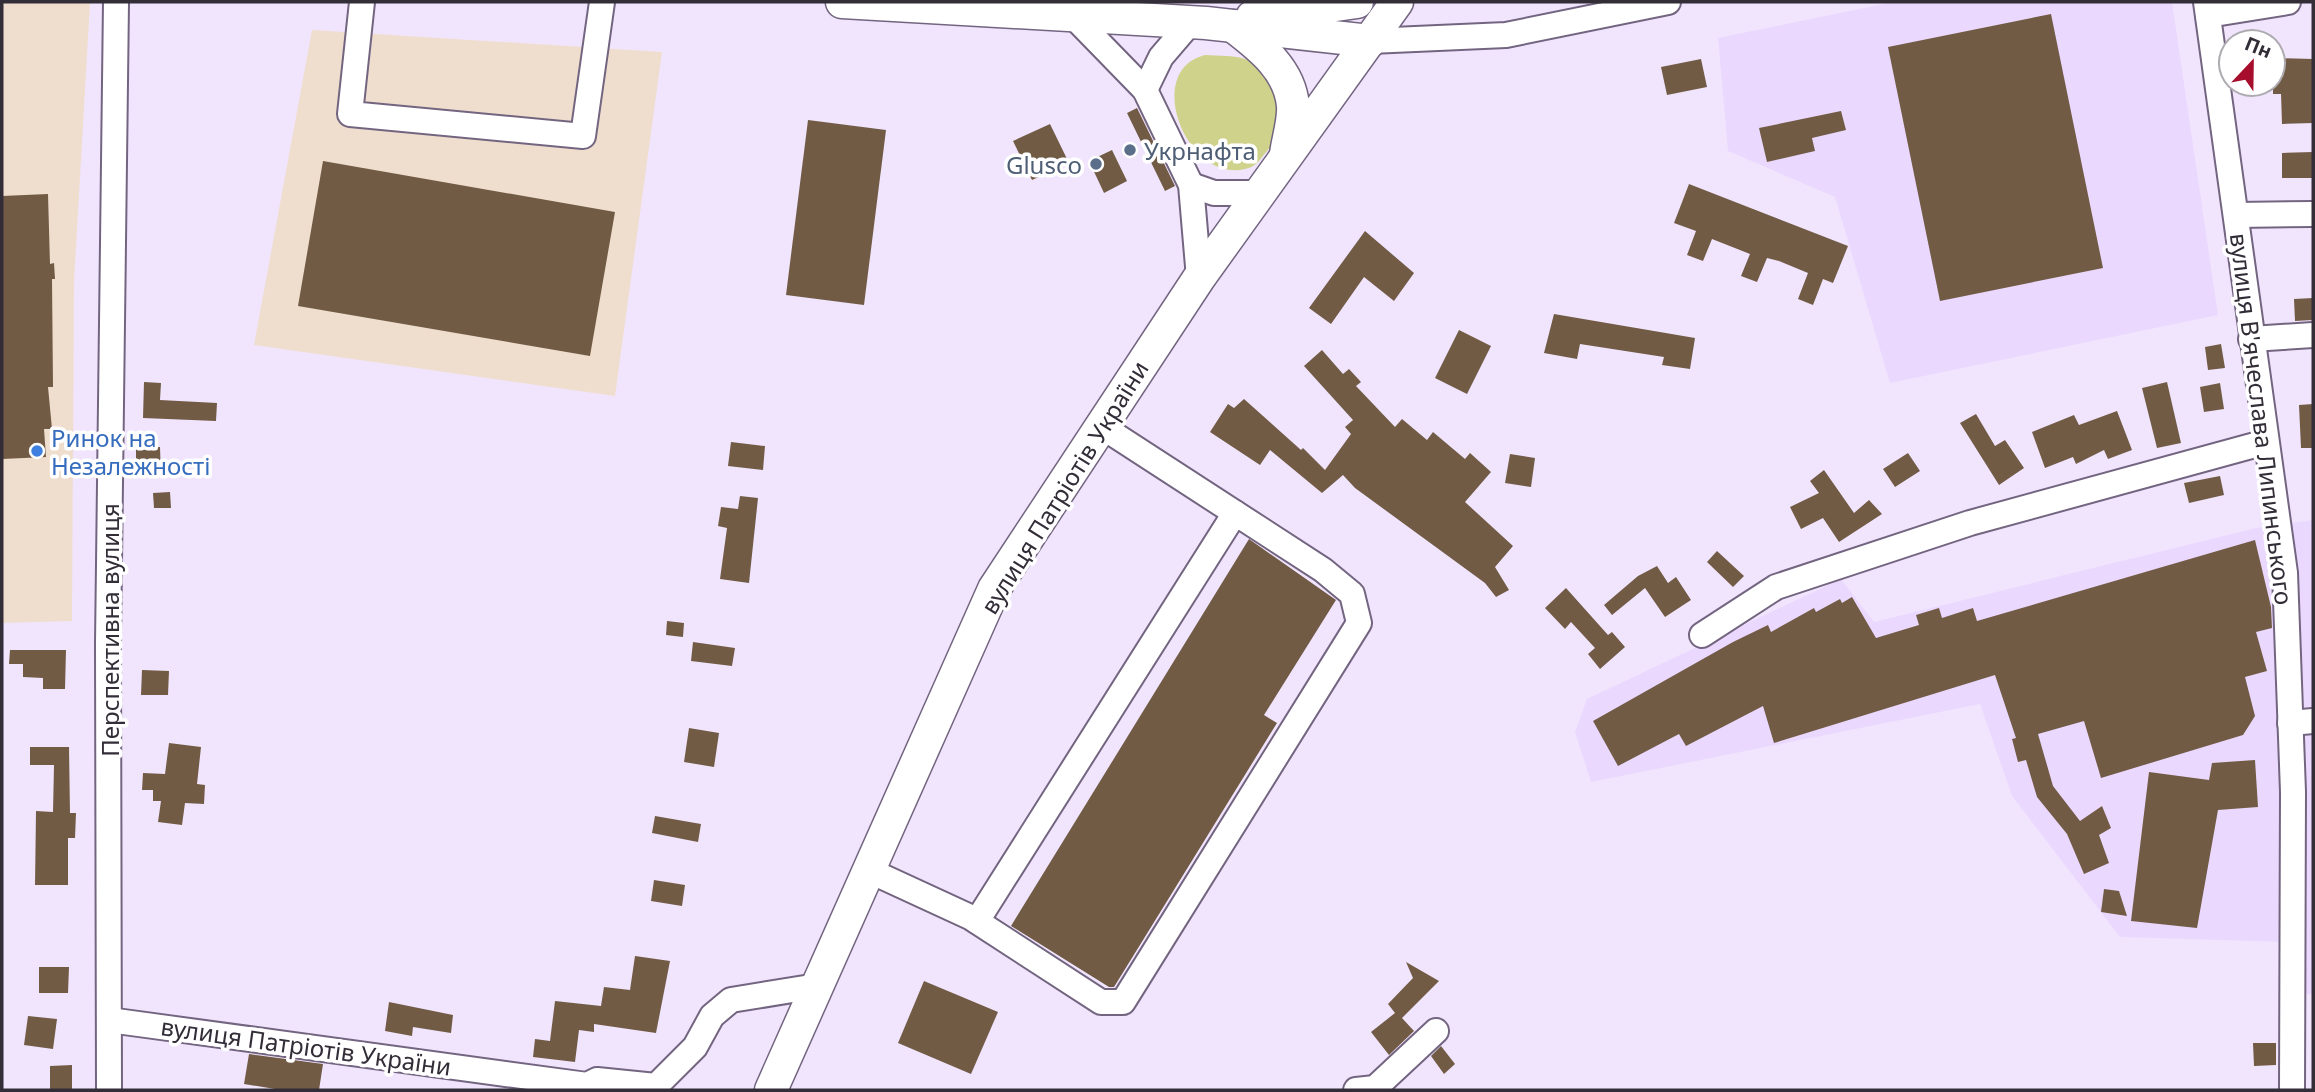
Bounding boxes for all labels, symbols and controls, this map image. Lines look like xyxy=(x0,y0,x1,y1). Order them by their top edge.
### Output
north arrow xyxy=(2217,28,2287,98)
text: Пн xyxy=(2241,30,2276,64)
place label: Укрнафта xyxy=(1144,134,1256,167)
marker: Укрнафта xyxy=(1122,142,1138,158)
place label: Glusco xyxy=(1006,148,1082,181)
marker: Glusco xyxy=(1088,156,1104,172)
street label: вулиця В'ячеслава Липинського xyxy=(2223,231,2301,607)
street label: вулиця Патріотів України xyxy=(972,354,1156,620)
place label: Ринок на Незалежності xyxy=(51,421,210,482)
marker: Ринок на Незалежності xyxy=(29,443,45,459)
street label: Перспективна вулиця xyxy=(93,503,126,757)
street label: вулиця Патріотів України xyxy=(159,1009,453,1083)

